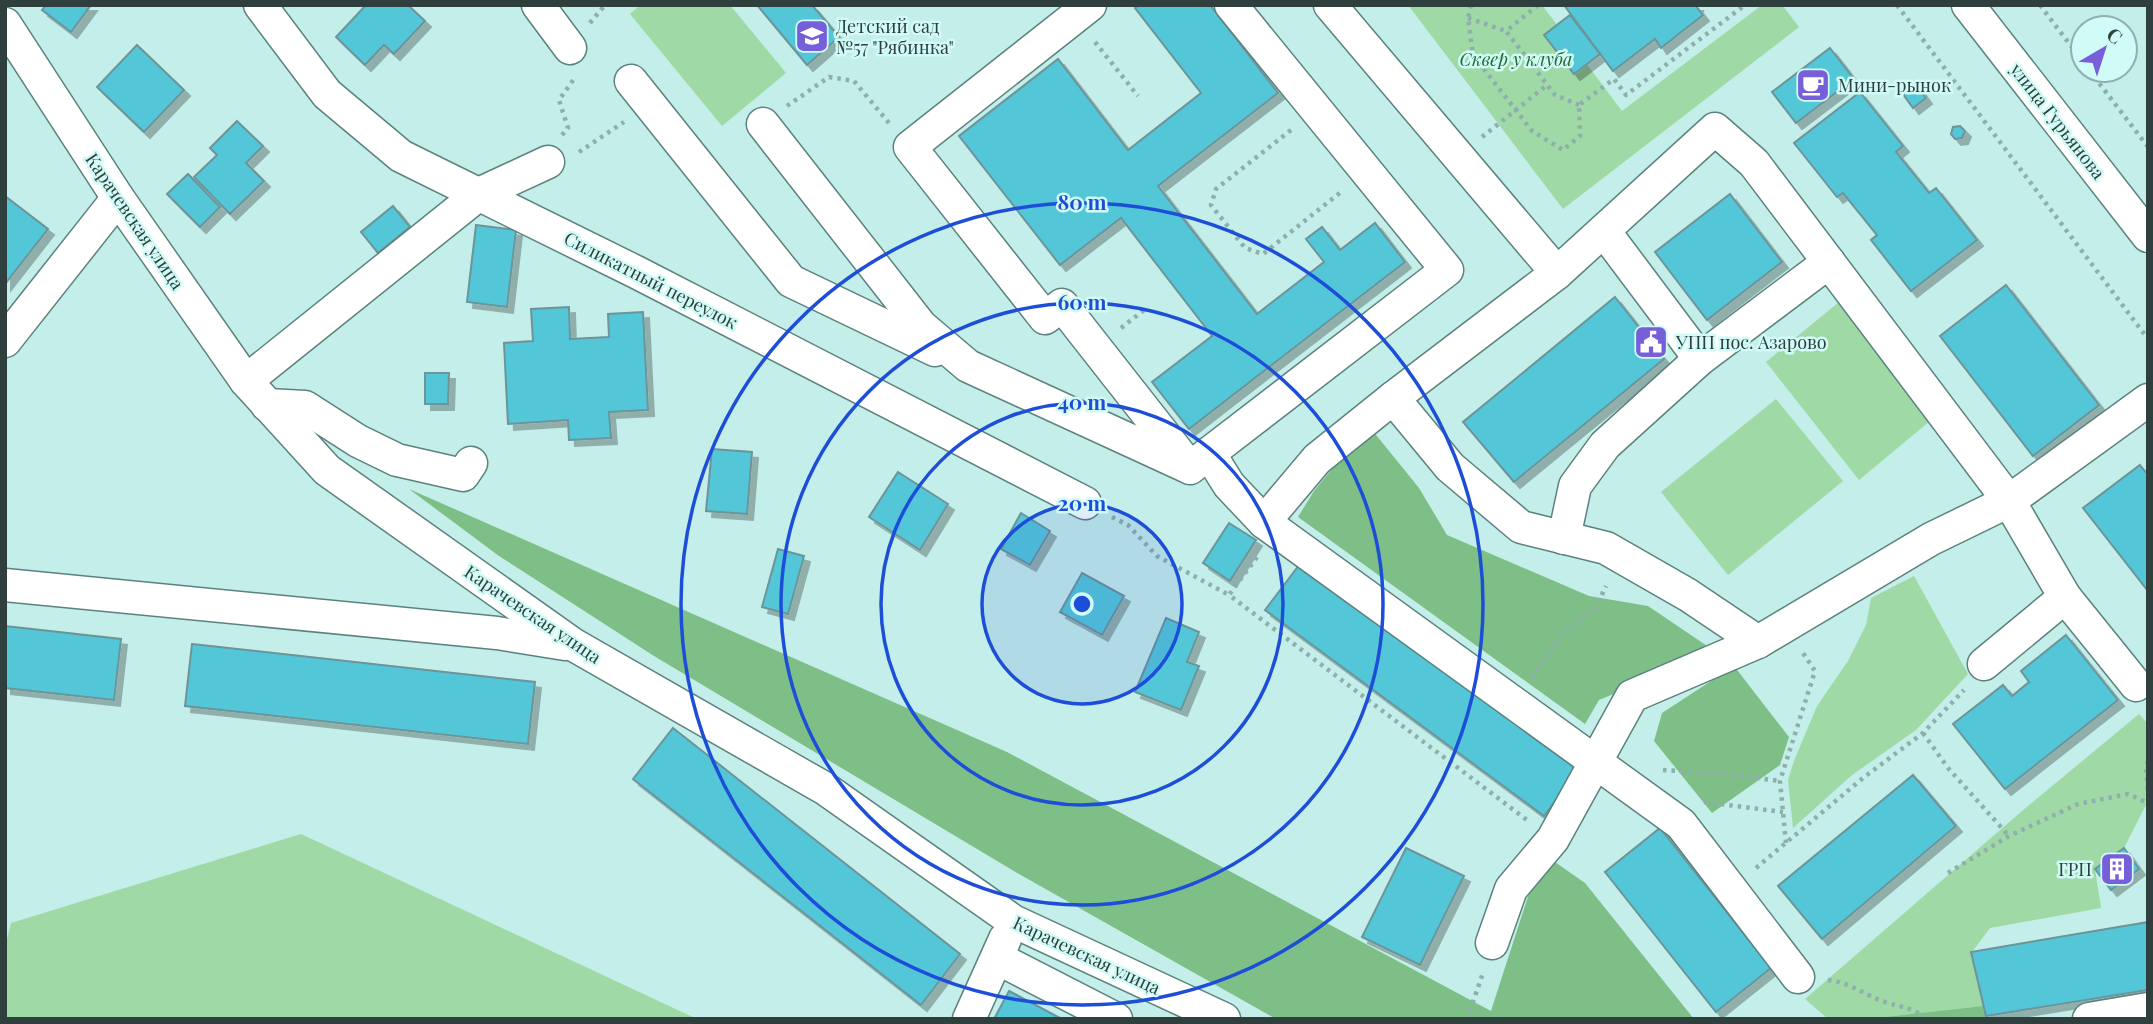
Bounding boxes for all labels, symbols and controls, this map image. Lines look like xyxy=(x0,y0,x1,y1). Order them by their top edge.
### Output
place label: Детский сад №57 "Рябинка" xyxy=(836,14,954,59)
north arrow xyxy=(2069,14,2139,84)
school or university icon: Детский сад №57 "Рябинка" xyxy=(793,17,831,55)
text: С xyxy=(2102,21,2129,49)
park label: Сквер у клуба xyxy=(1460,47,1572,71)
street label: улица Гурьянова xyxy=(2005,57,2111,184)
cafe icon: Мини-рынок xyxy=(1794,66,1832,104)
place label: Мини-рынок xyxy=(1838,73,1951,97)
street label: Карачевская улица xyxy=(80,148,190,294)
text: 80 m xyxy=(1057,187,1107,215)
street label: Силикатный переулок xyxy=(560,226,742,334)
text: 60 m xyxy=(1057,287,1107,315)
public building icon: УПП пос. Азарово xyxy=(1632,323,1670,361)
place label: УПП пос. Азарово xyxy=(1675,330,1827,354)
text: 40 m xyxy=(1058,387,1106,415)
text: 20 m xyxy=(1058,488,1106,516)
street label: Карачевская улица xyxy=(460,559,606,669)
centre of rings xyxy=(1070,592,1094,616)
building icon: ГРП xyxy=(2098,850,2136,888)
place label: ГРП xyxy=(2058,857,2092,881)
street label: Карачевская улица xyxy=(1009,910,1165,1000)

